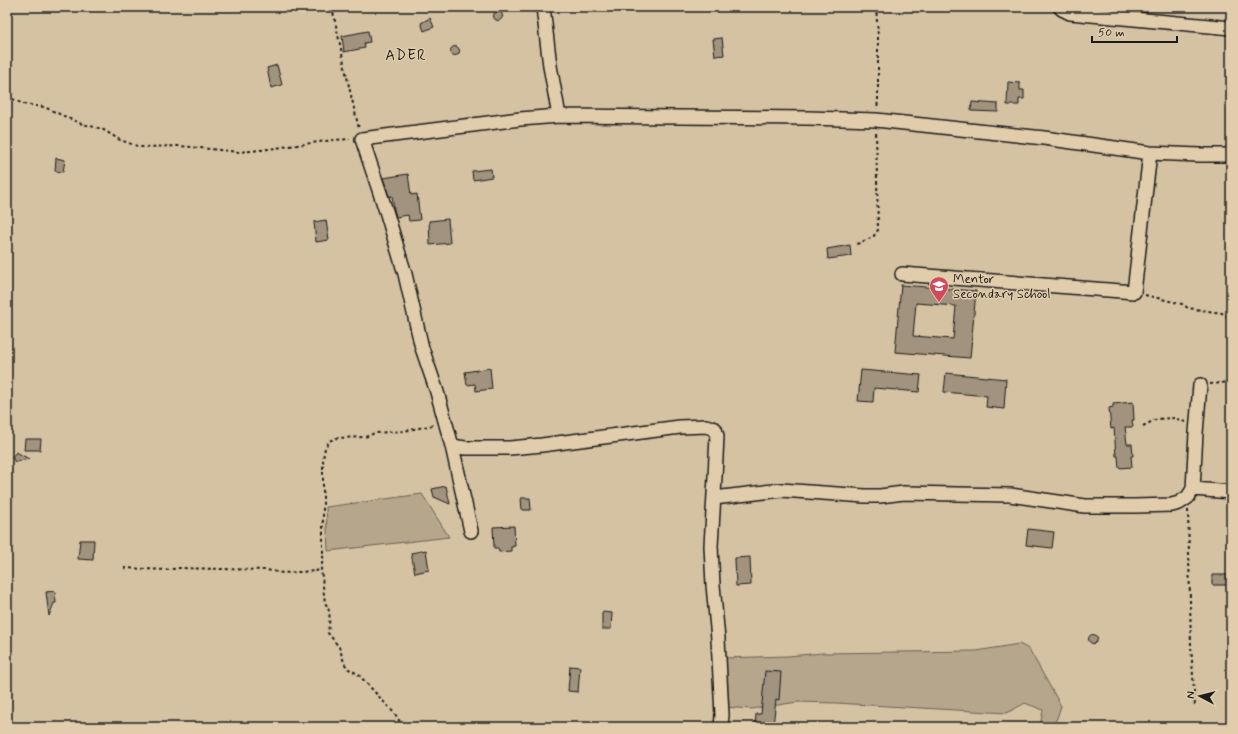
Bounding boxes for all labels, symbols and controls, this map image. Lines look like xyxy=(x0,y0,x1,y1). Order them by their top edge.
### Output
scale bar xyxy=(1092,18,1177,44)
text: 50 m xyxy=(1098,25,1125,41)
district label: ADER xyxy=(385,46,427,66)
place label: Mentor Secondary School xyxy=(953,271,1050,303)
school or university icon: Mentor Secondary School xyxy=(928,275,950,303)
north arrow xyxy=(1180,676,1220,716)
text: N xyxy=(1184,690,1198,699)

